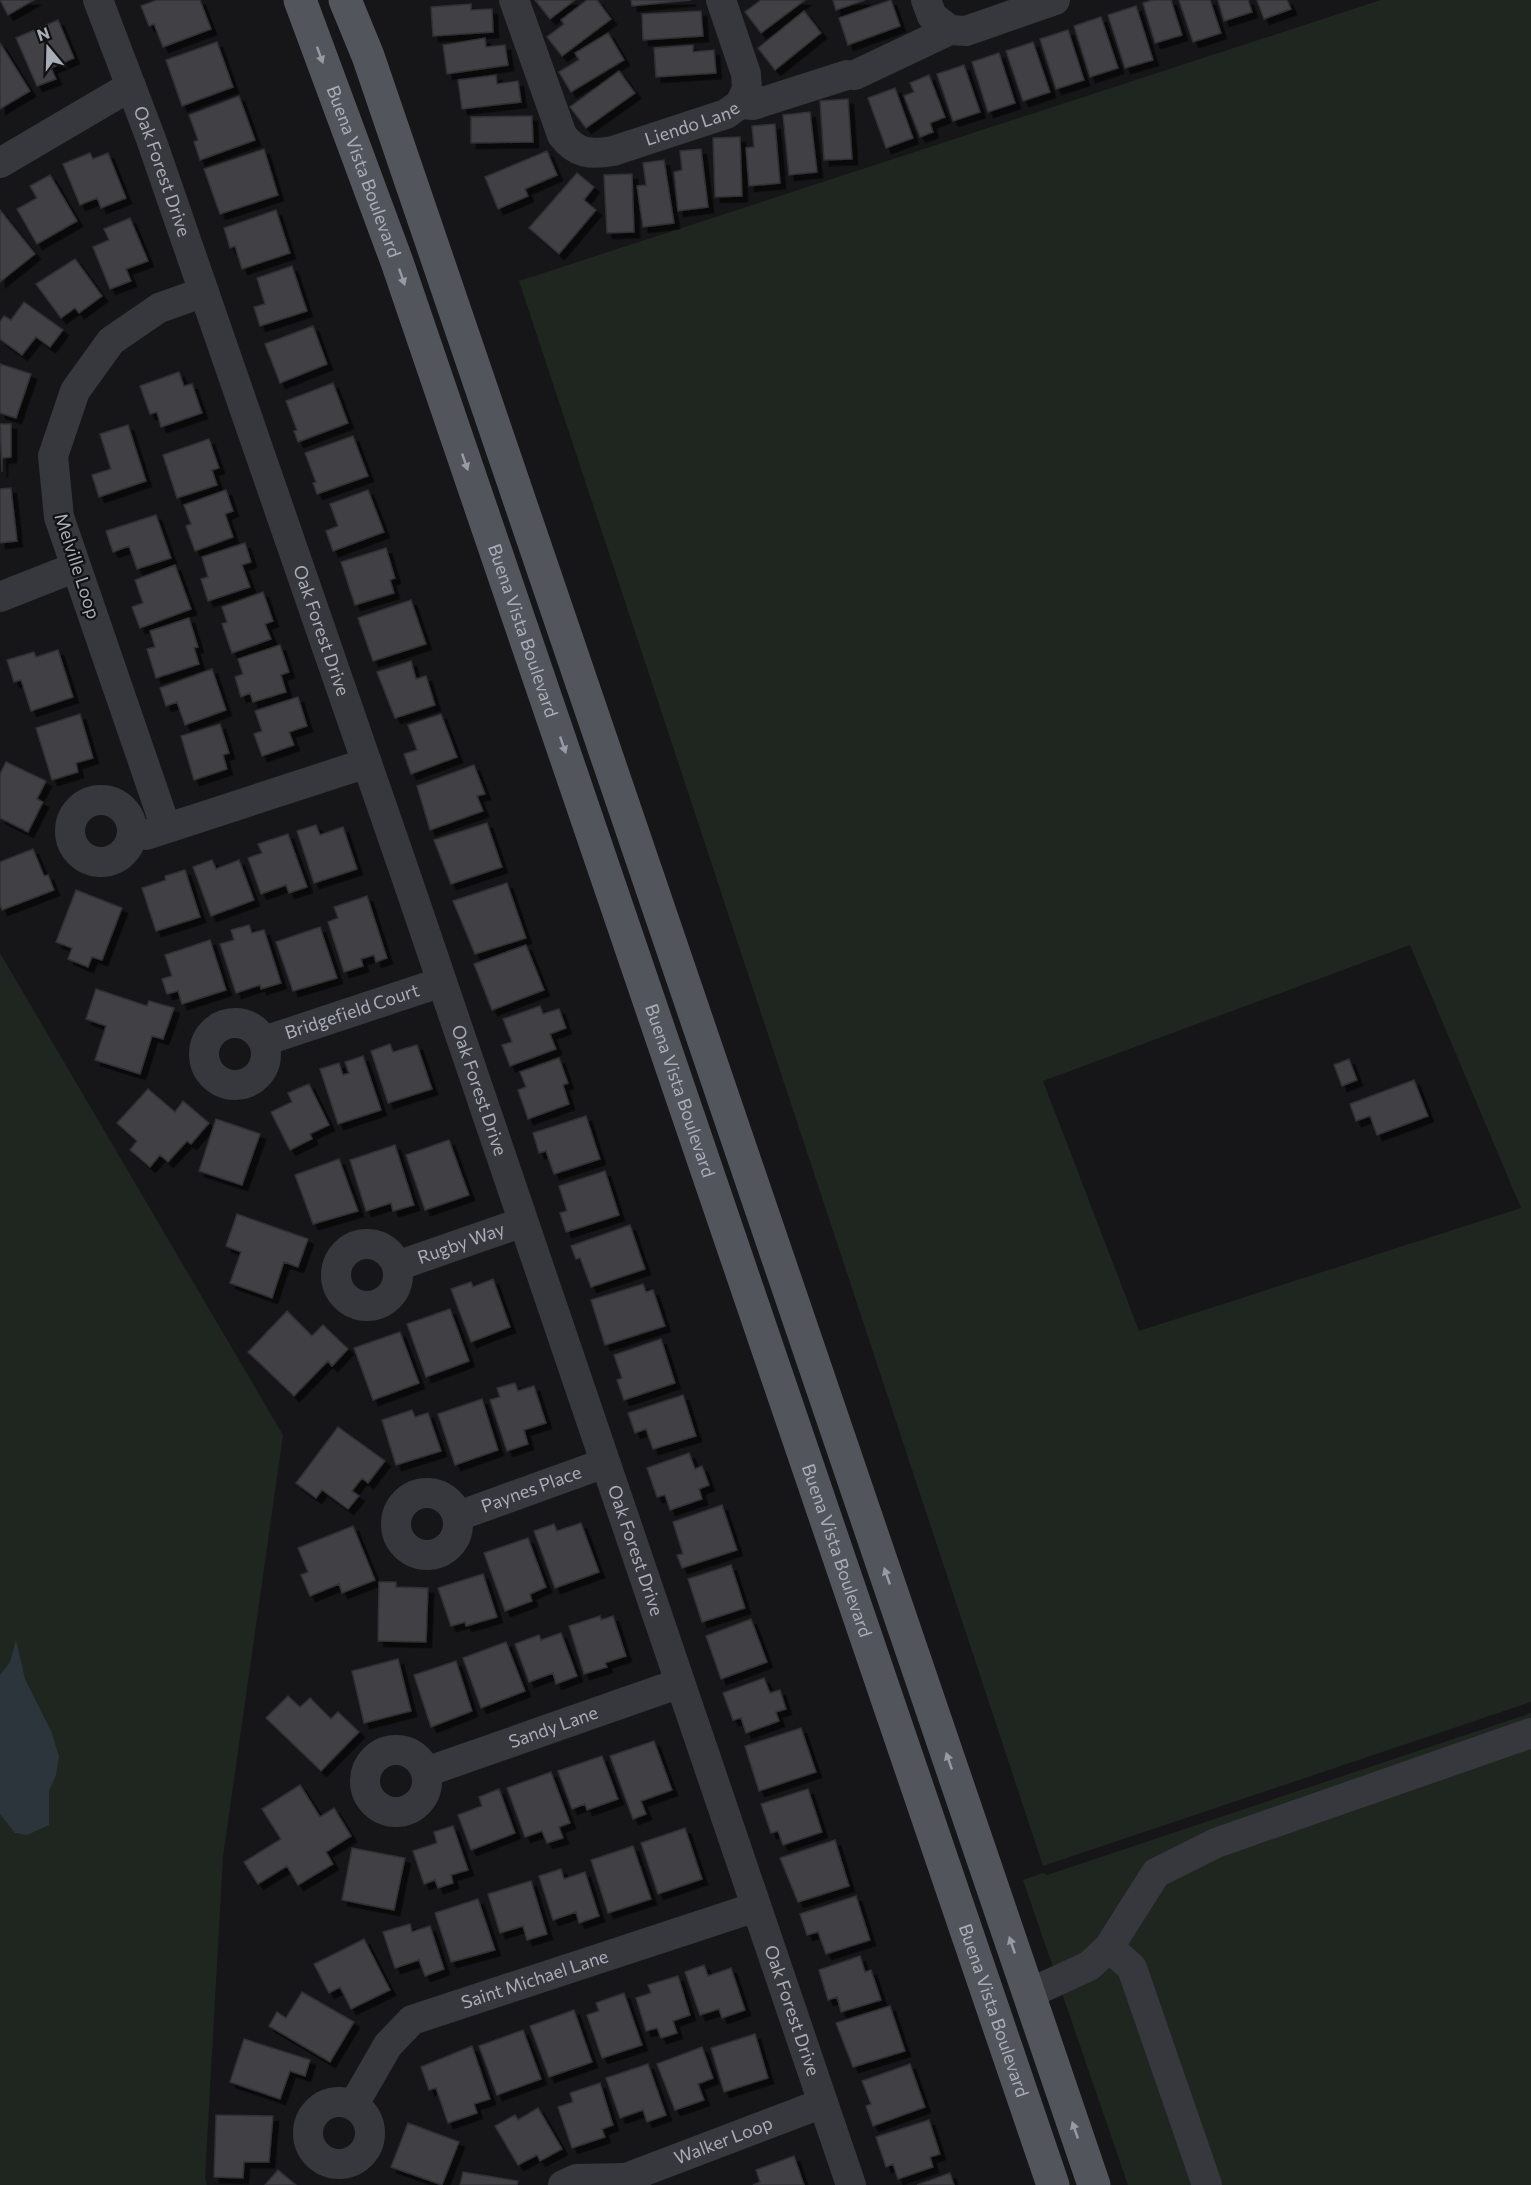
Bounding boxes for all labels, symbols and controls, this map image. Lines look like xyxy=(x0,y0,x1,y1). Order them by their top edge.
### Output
north arrow xyxy=(18,18,78,78)
text: N xyxy=(34,22,52,44)
one-way arrow xyxy=(316,46,325,64)
street label: Buena Vista Boulevard xyxy=(323,82,406,260)
street label: Liendo Lane xyxy=(642,96,743,150)
street label: Oak Forest Drive xyxy=(129,103,196,239)
one-way arrow xyxy=(398,268,408,286)
one-way arrow xyxy=(461,453,471,471)
street label: Melville Loop xyxy=(51,510,105,621)
street label: Buena Vista Boulevard xyxy=(484,541,564,720)
street label: Oak Forest Drive xyxy=(289,562,355,699)
one-way arrow xyxy=(558,736,568,754)
street label: Bridgefield Court xyxy=(282,978,422,1043)
street label: Buena Vista Boulevard xyxy=(641,1001,720,1180)
street label: Oak Forest Drive xyxy=(447,1022,512,1158)
street label: Rugby Way xyxy=(414,1217,507,1268)
street label: Paynes Place xyxy=(478,1460,584,1517)
street label: Buena Vista Boulevard xyxy=(798,1461,877,1640)
street label: Oak Forest Drive xyxy=(604,1482,669,1619)
one-way arrow xyxy=(881,1567,891,1585)
street label: Sandy Lane xyxy=(506,1701,601,1752)
one-way arrow xyxy=(943,1752,953,1770)
street label: Buena Vista Boulevard xyxy=(955,1921,1034,2100)
one-way arrow xyxy=(1006,1936,1016,1954)
street label: Oak Forest Drive xyxy=(760,1942,825,2079)
street label: Saint Michael Lane xyxy=(458,1944,611,2013)
street label: Walker Loop xyxy=(671,2111,775,2169)
one-way arrow xyxy=(1070,2121,1079,2139)

